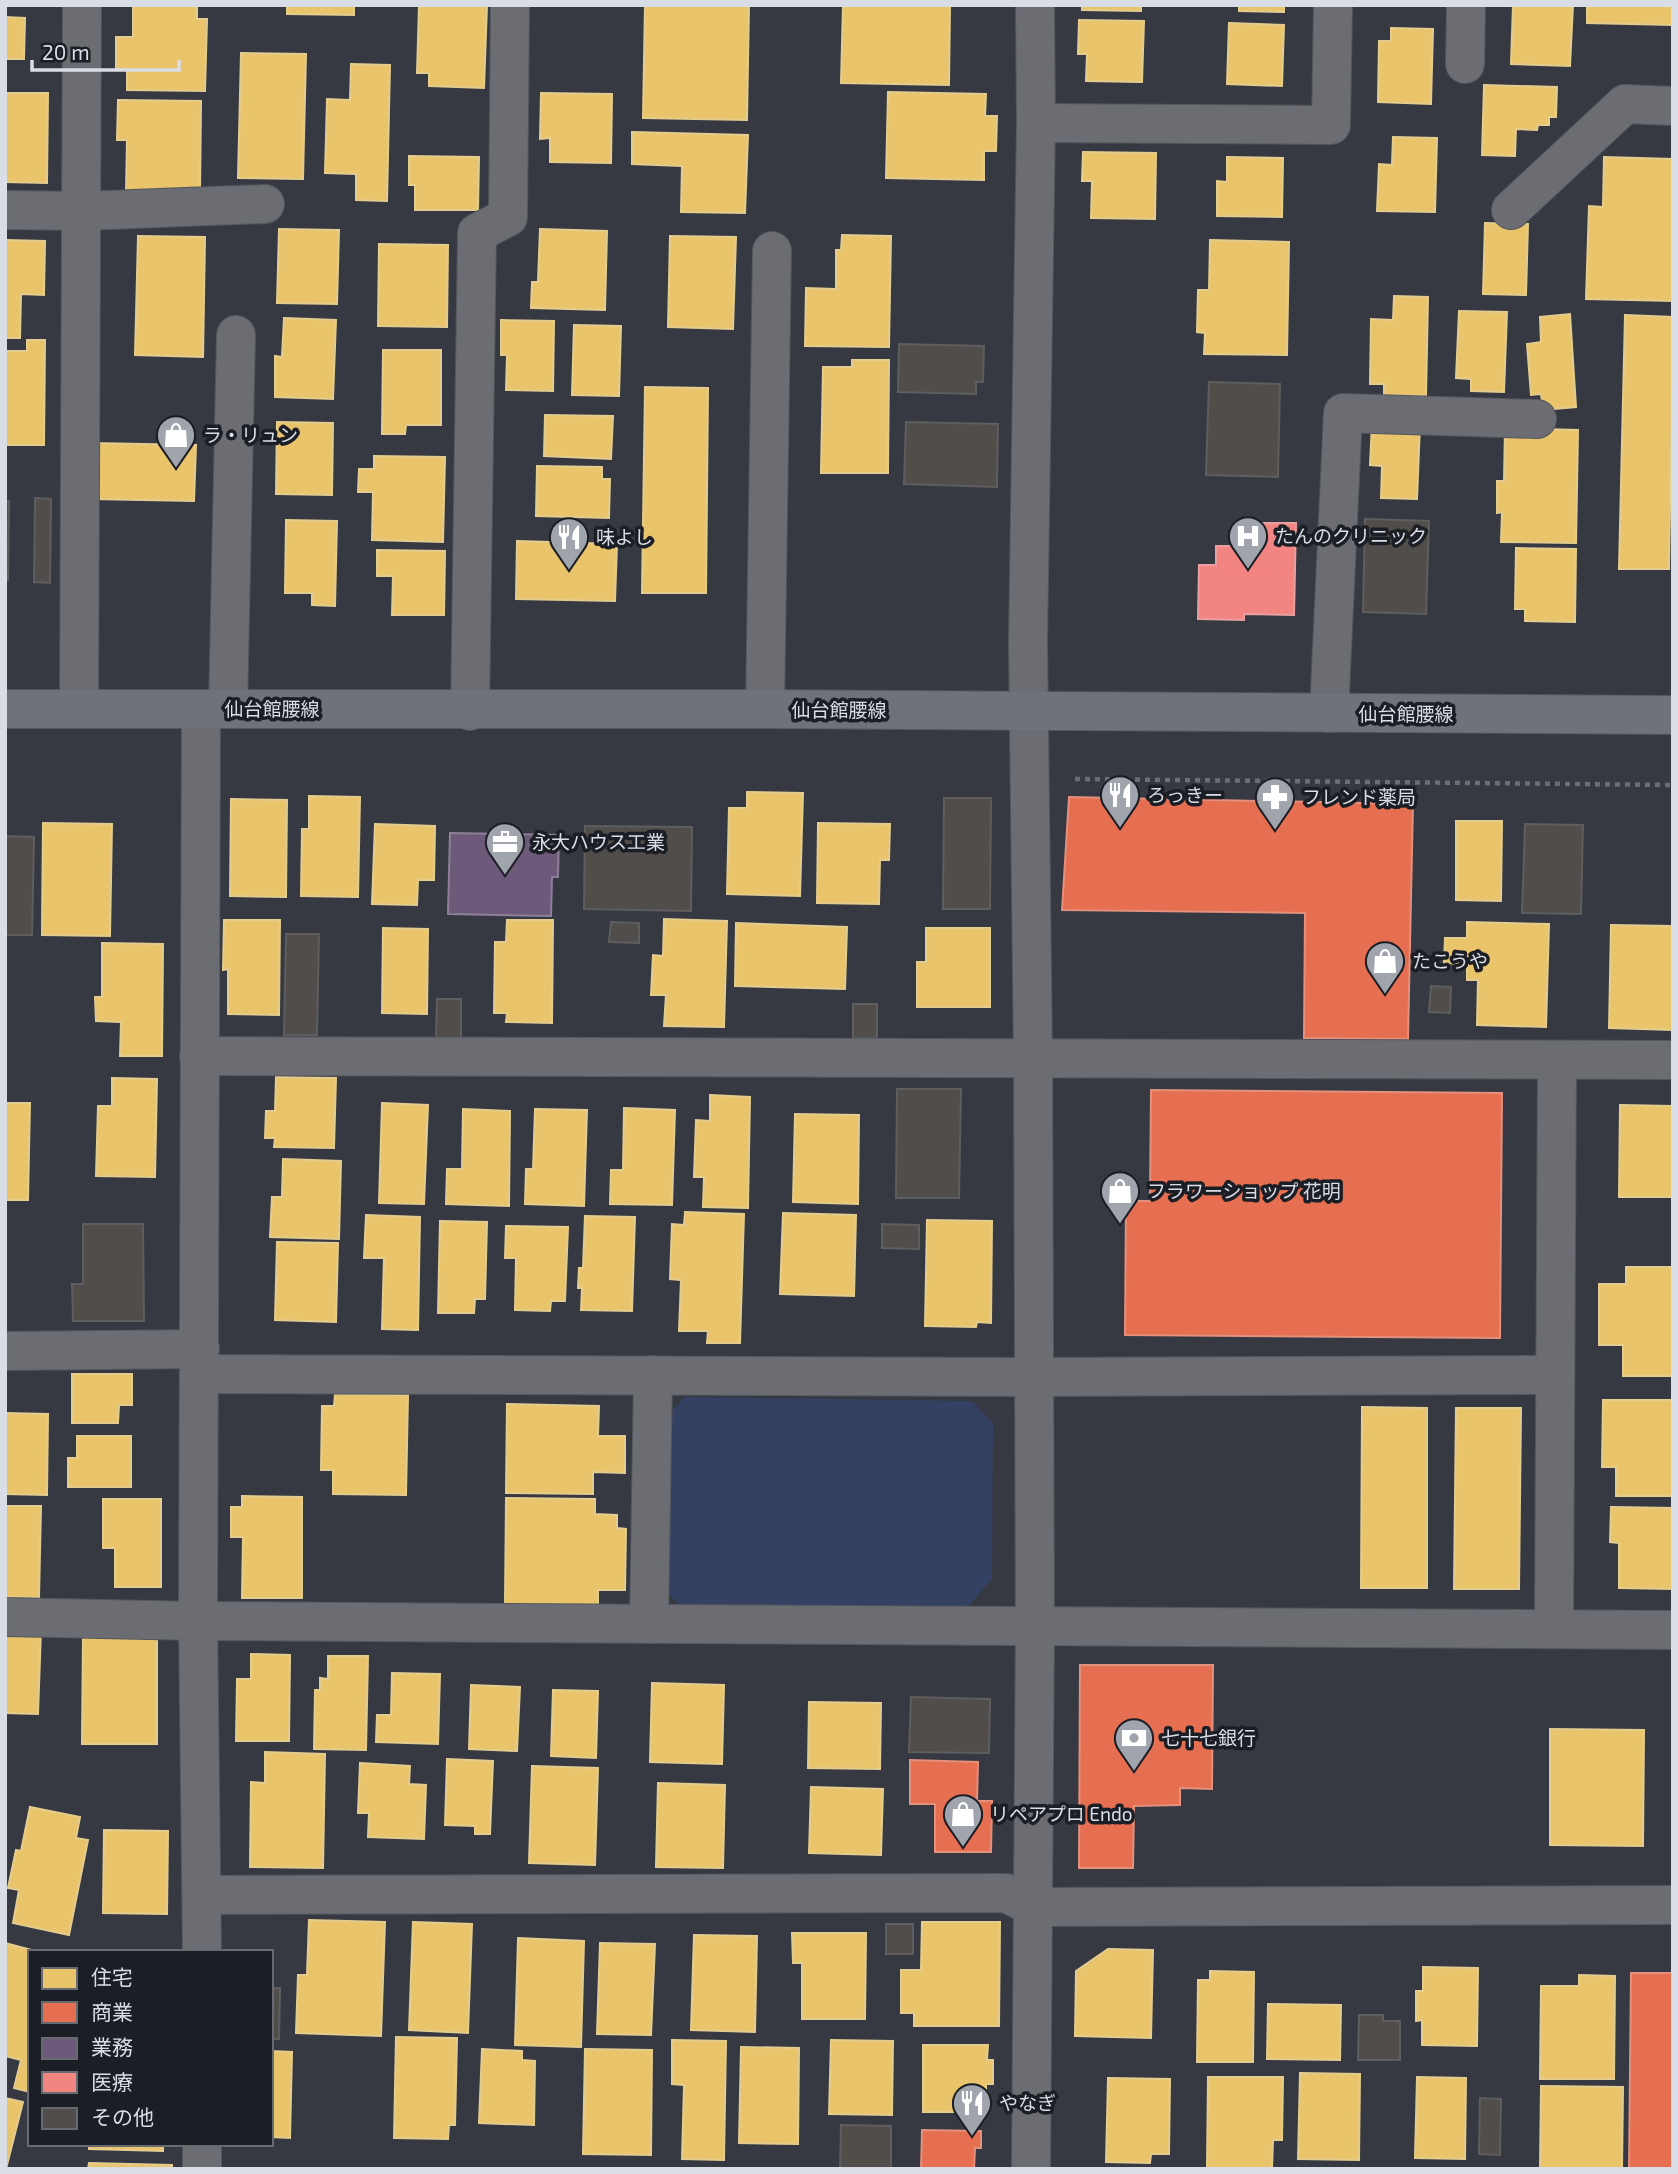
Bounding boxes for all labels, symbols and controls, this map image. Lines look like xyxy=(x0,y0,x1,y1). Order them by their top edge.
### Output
scale bar xyxy=(32,28,178,72)
text: 20 m xyxy=(42,39,90,64)
shop icon: ラ・リュン xyxy=(155,414,197,469)
place label: ラ・リュン xyxy=(203,423,298,446)
hospital icon: たんのクリニック xyxy=(1227,515,1269,570)
restaurant icon: 味よし xyxy=(548,516,590,571)
place label: たんのクリニック xyxy=(1275,524,1427,547)
place label: 味よし xyxy=(596,525,653,548)
street label: 仙台館腰線 xyxy=(224,697,320,720)
street label: 仙台館腰線 xyxy=(791,698,887,721)
street label: 仙台館腰線 xyxy=(1358,702,1454,725)
restaurant icon: ろっきー xyxy=(1099,774,1141,829)
pharmacy icon: フレンド薬局 xyxy=(1254,776,1296,831)
place label: ろっきー xyxy=(1147,783,1223,806)
place label: フレンド薬局 xyxy=(1302,785,1416,808)
office icon: 永大ハウス工業 xyxy=(484,821,526,876)
place label: 永大ハウス工業 xyxy=(532,830,665,853)
shop icon: たこうや xyxy=(1364,940,1406,995)
place label: たこうや xyxy=(1412,949,1488,972)
shop icon: フラワーショップ 花明 xyxy=(1099,1170,1141,1225)
place label: フラワーショップ 花明 xyxy=(1147,1179,1341,1202)
bank icon: 七十七銀行 xyxy=(1113,1717,1155,1772)
place label: 七十七銀行 xyxy=(1161,1726,1256,1749)
shop icon: リペアプロ Endo xyxy=(942,1793,984,1848)
place label: リペアプロ Endo xyxy=(990,1802,1133,1825)
legend xyxy=(28,1950,273,2146)
text: 住宅 xyxy=(91,1964,133,1989)
text: 商業 xyxy=(91,1999,133,2024)
text: 業務 xyxy=(91,2034,133,2059)
text: 医療 xyxy=(91,2069,133,2094)
restaurant icon: やなぎ xyxy=(951,2082,993,2137)
place label: やなぎ xyxy=(999,2091,1056,2114)
text: その他 xyxy=(91,2104,154,2129)

